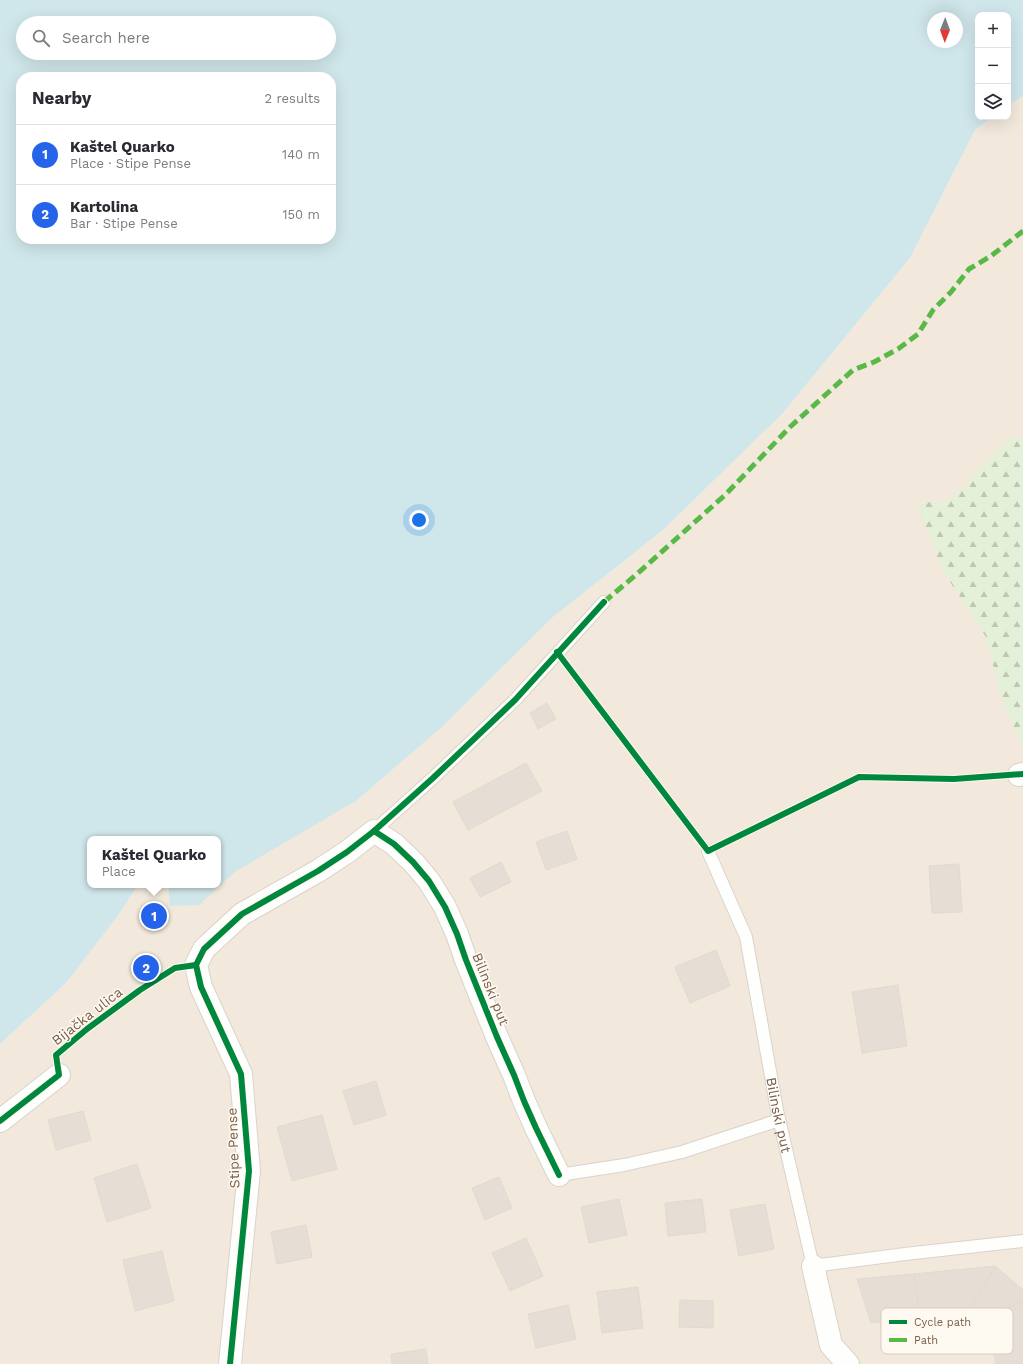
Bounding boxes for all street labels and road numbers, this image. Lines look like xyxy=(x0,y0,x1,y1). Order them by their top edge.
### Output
street label: Bilinski put xyxy=(469,950,513,1028)
street label: Bijačka ulica xyxy=(49,984,125,1048)
street label: Bilinski put xyxy=(763,1076,795,1154)
street label: Stipe Pense xyxy=(224,1107,242,1189)

